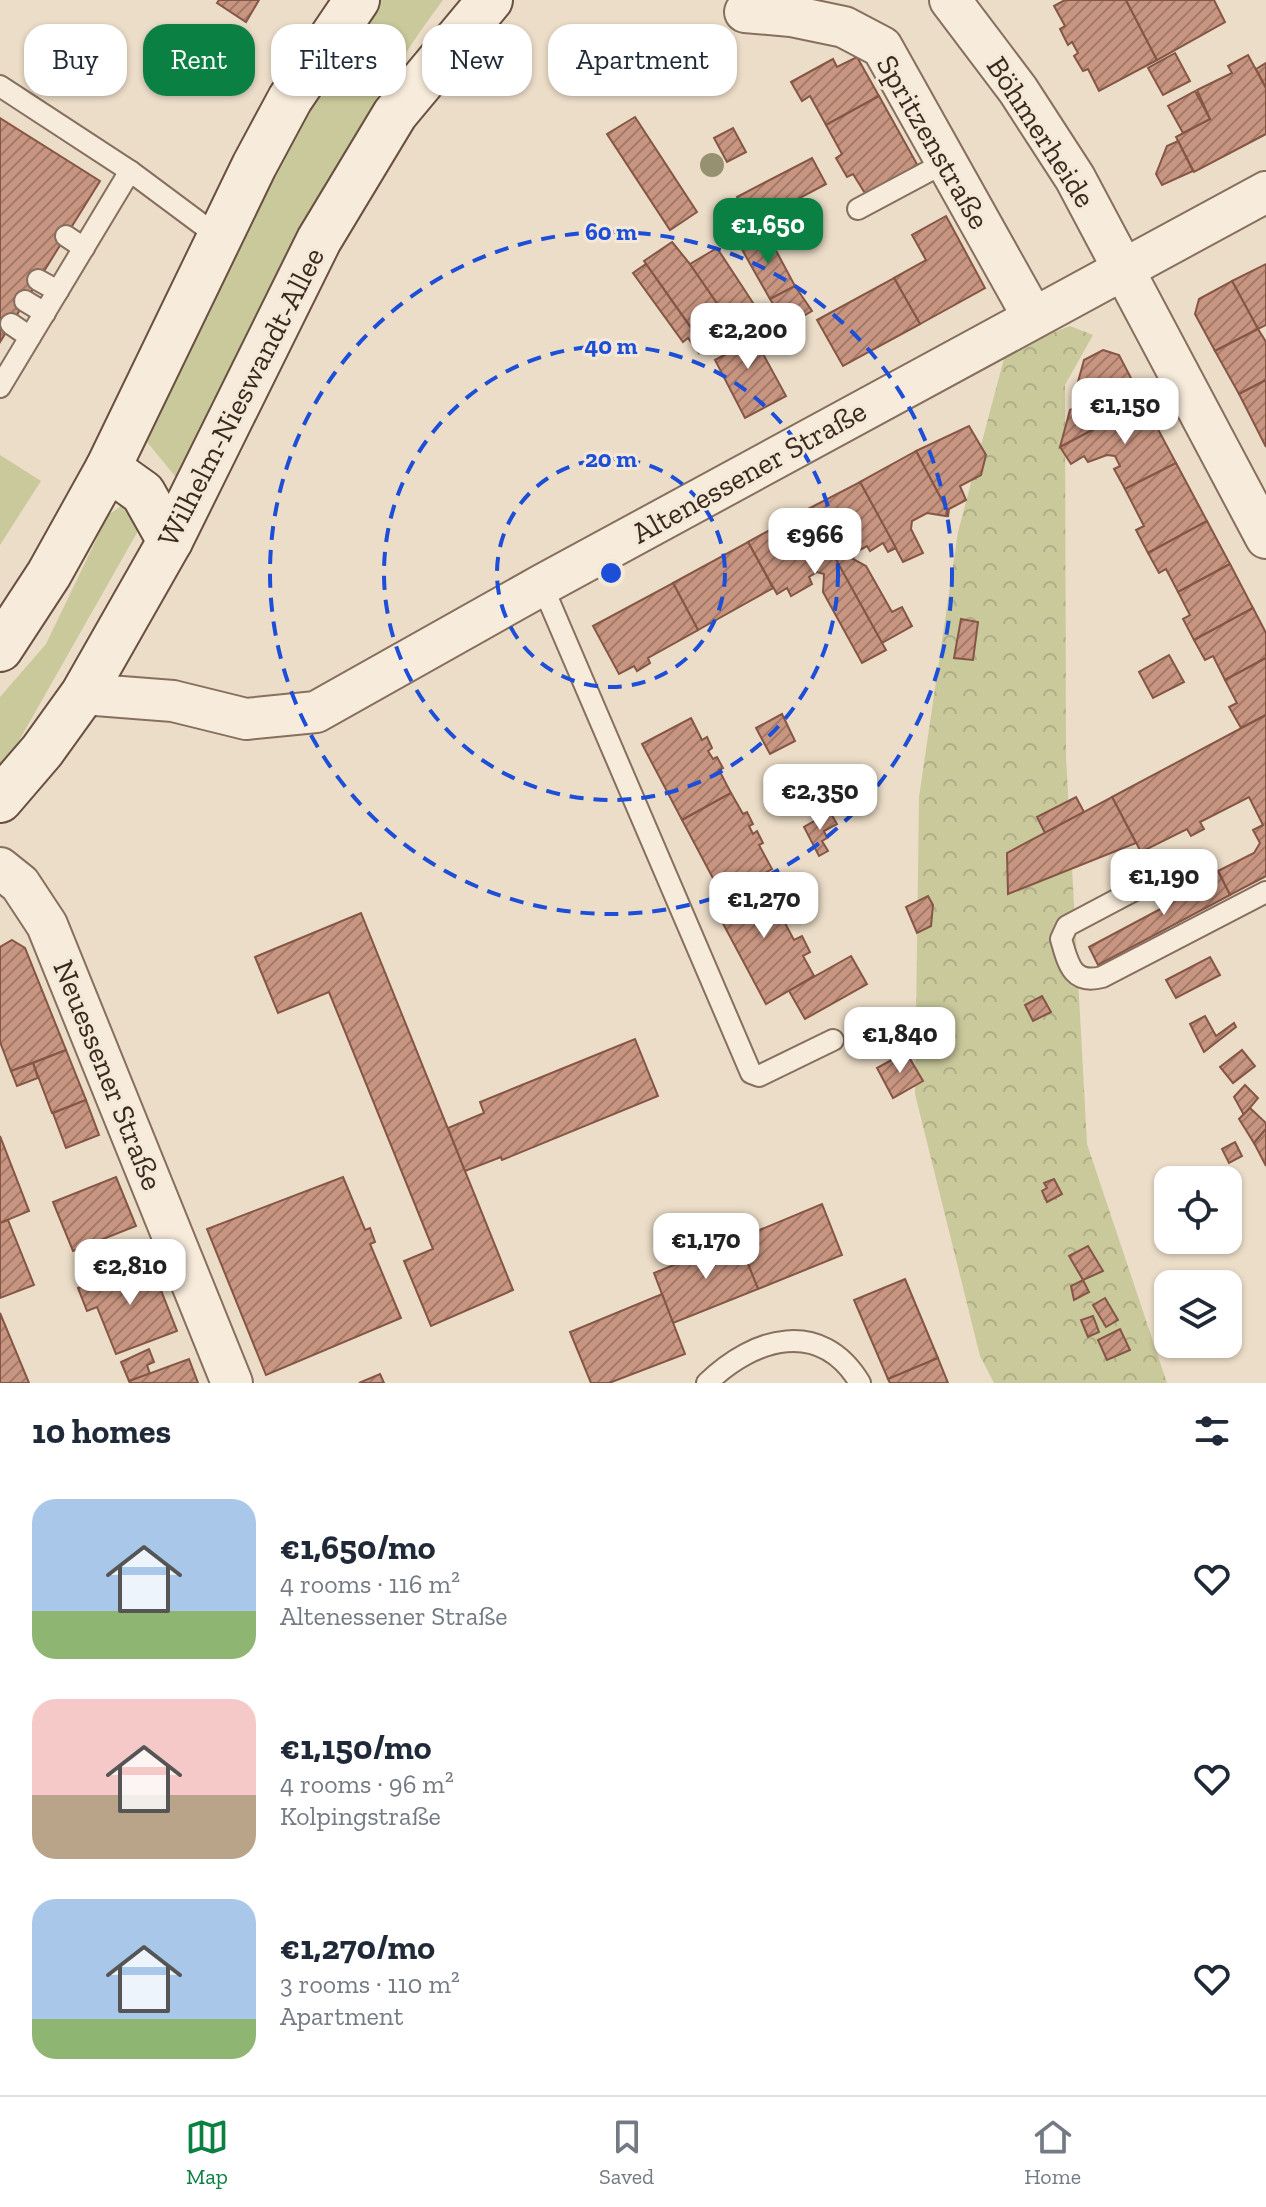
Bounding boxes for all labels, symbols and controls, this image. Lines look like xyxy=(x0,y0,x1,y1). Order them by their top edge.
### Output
chip: Buy xyxy=(24,24,127,96)
chip: Rent xyxy=(143,24,255,96)
chip: Filters xyxy=(271,24,406,96)
chip: New xyxy=(422,24,532,96)
chip: Apartment xyxy=(548,24,737,96)
street label: Spritzenstraße xyxy=(869,49,997,235)
street label: Böhmerheide xyxy=(979,50,1103,214)
pin: €1,650 xyxy=(703,198,833,266)
text: €1,650 xyxy=(731,208,805,240)
text: 60 m xyxy=(585,217,637,246)
street label: Wilhelm-Nieswandt-Allee xyxy=(150,242,332,552)
pin: €2,200 xyxy=(683,303,813,371)
text: €2,200 xyxy=(708,313,788,345)
text: 40 m xyxy=(584,331,638,360)
pin: €1,150 xyxy=(1060,378,1190,446)
text: €1,150 xyxy=(1090,388,1160,420)
street label: Altenessener Straße xyxy=(626,393,872,551)
text: 20 m xyxy=(585,444,637,473)
pin: €966 xyxy=(768,508,862,576)
text: €966 xyxy=(786,518,844,550)
centre of rings xyxy=(597,559,625,587)
pin: €2,350 xyxy=(755,764,885,832)
text: €2,350 xyxy=(781,774,859,806)
pin: €1,190 xyxy=(1099,849,1229,917)
text: €1,190 xyxy=(1128,859,1200,891)
pin: €1,270 xyxy=(699,872,829,940)
text: €1,270 xyxy=(727,882,801,914)
street label: Neuessener Straße xyxy=(45,955,171,1195)
pin: €1,840 xyxy=(835,1007,965,1075)
text: €1,840 xyxy=(862,1017,938,1049)
map controls xyxy=(1154,1166,1242,1358)
button: locate xyxy=(1154,1166,1242,1254)
pin: €1,170 xyxy=(641,1213,771,1281)
text: €1,170 xyxy=(671,1223,741,1255)
pin: €2,810 xyxy=(65,1239,195,1307)
text: €2,810 xyxy=(93,1249,167,1281)
button: layers xyxy=(1154,1270,1242,1358)
icon: filters xyxy=(1190,1409,1234,1453)
text: 10 homes xyxy=(32,1411,171,1452)
text: €1,650/mo xyxy=(280,1527,436,1568)
icon: home xyxy=(96,1531,192,1627)
icon: heart xyxy=(1190,1557,1234,1601)
text: 4 rooms · 116 m² xyxy=(280,1568,460,1600)
text: Altenessener Straße xyxy=(280,1600,507,1632)
text: €1,150/mo xyxy=(280,1727,432,1768)
icon: home xyxy=(96,1731,192,1827)
icon: heart xyxy=(1190,1757,1234,1801)
text: 4 rooms · 96 m² xyxy=(280,1768,454,1800)
text: Kolpingstraße xyxy=(280,1800,441,1832)
text: €1,270/mo xyxy=(280,1927,435,1968)
icon: home xyxy=(96,1931,192,2027)
icon: heart xyxy=(1190,1957,1234,2001)
text: 3 rooms · 110 m² xyxy=(280,1968,460,2000)
text: Apartment xyxy=(280,2000,403,2032)
tab: Map xyxy=(185,2115,229,2190)
tab: Saved xyxy=(599,2115,654,2190)
tab: Home xyxy=(1024,2115,1081,2190)

